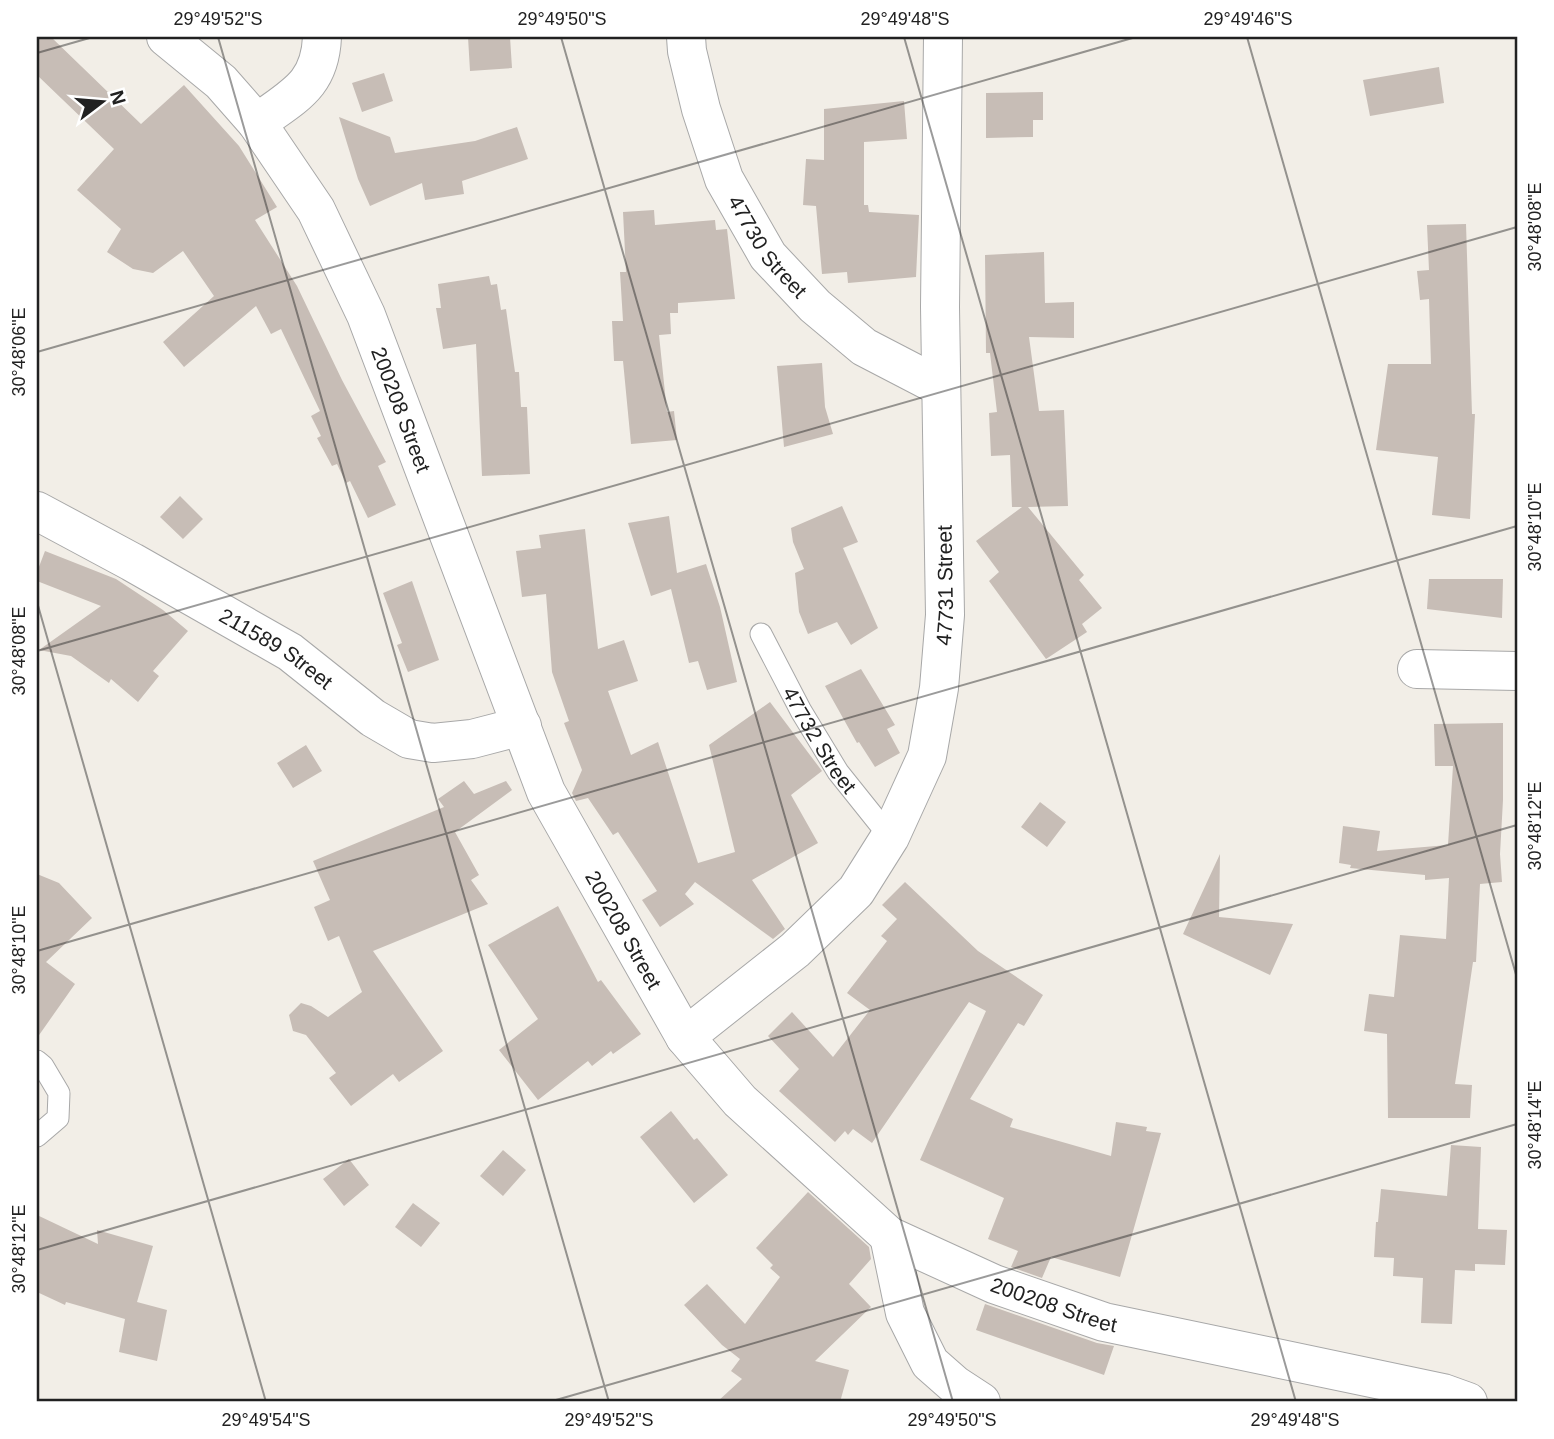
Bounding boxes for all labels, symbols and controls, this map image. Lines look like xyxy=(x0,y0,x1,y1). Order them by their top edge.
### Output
text: 29°49'52"S xyxy=(173,9,263,29)
text: 29°49'50"S xyxy=(517,9,607,29)
text: 29°49'48"S xyxy=(860,9,950,29)
text: 29°49'46"S xyxy=(1203,9,1293,29)
north arrow xyxy=(66,66,136,136)
text: N xyxy=(106,88,130,107)
text: 30°48'08"E xyxy=(1525,182,1545,272)
street label: 47730 Street xyxy=(724,191,812,302)
text: 30°48'06"E xyxy=(9,307,29,397)
street label: 200208 Street xyxy=(368,344,436,475)
text: 30°48'10"E xyxy=(1525,482,1545,572)
street label: 47731 Street xyxy=(931,525,957,646)
street label: 211589 Street xyxy=(216,603,338,693)
text: 30°48'08"E xyxy=(9,606,29,696)
street label: 47732 Street xyxy=(779,683,861,797)
text: 30°48'12"E xyxy=(1525,781,1545,871)
street label: 200208 Street xyxy=(581,866,667,993)
text: 30°48'10"E xyxy=(9,905,29,995)
text: 30°48'14"E xyxy=(1525,1080,1545,1170)
text: 30°48'12"E xyxy=(9,1204,29,1294)
street label: 200208 Street xyxy=(988,1272,1119,1336)
text: 29°49'54"S xyxy=(221,1410,311,1430)
text: 29°49'52"S xyxy=(564,1410,654,1430)
text: 29°49'50"S xyxy=(907,1410,997,1430)
text: 29°49'48"S xyxy=(1250,1410,1340,1430)

